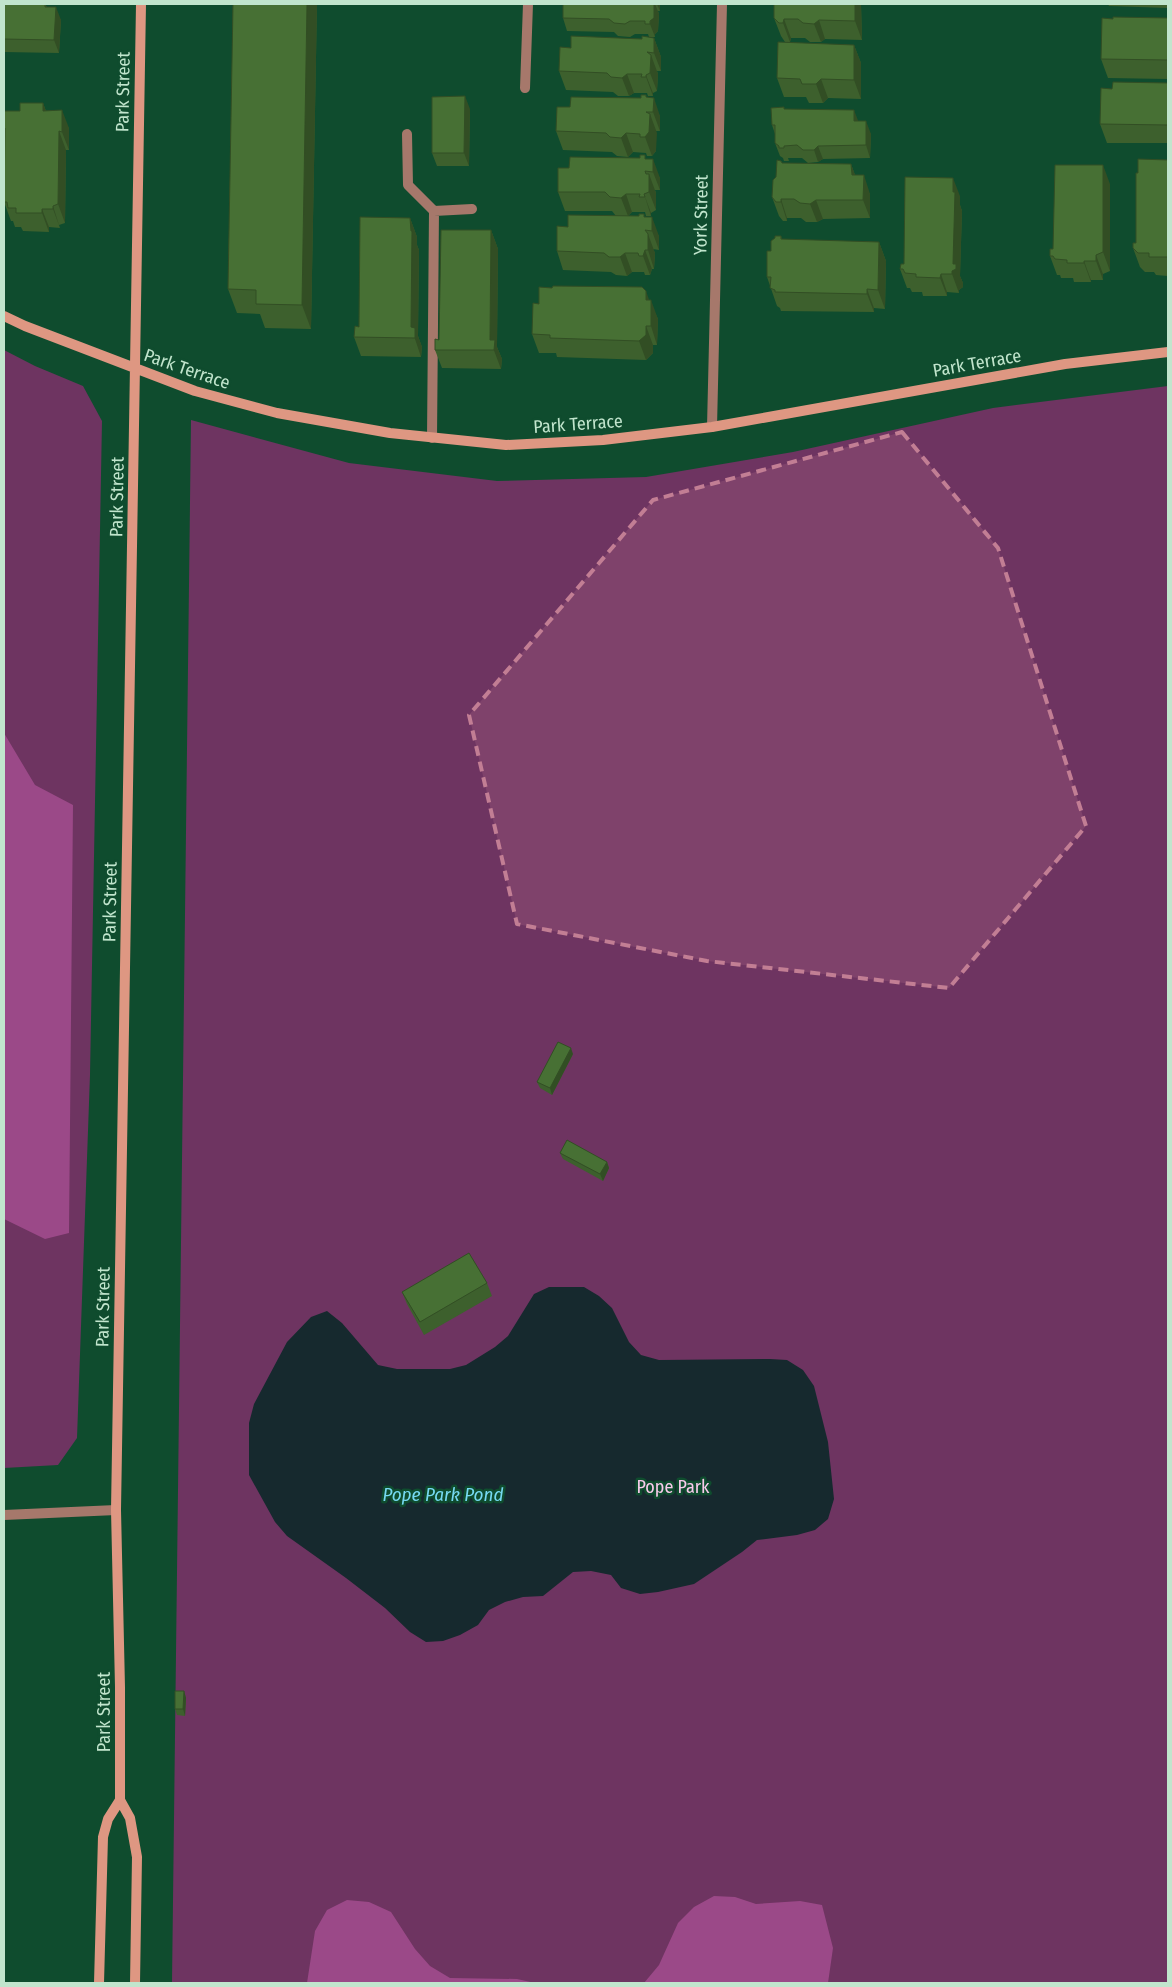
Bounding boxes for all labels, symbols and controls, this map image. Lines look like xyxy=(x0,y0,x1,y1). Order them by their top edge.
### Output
street label: Park Street xyxy=(111,51,135,132)
street label: York Street xyxy=(689,174,713,255)
street label: Park Terrace xyxy=(141,344,233,394)
street label: Park Terrace xyxy=(931,344,1023,382)
street label: Park Terrace xyxy=(533,410,624,438)
street label: Park Street xyxy=(105,456,129,537)
street label: Park Street xyxy=(98,861,122,942)
street label: Park Street xyxy=(91,1266,115,1347)
park label: Pope Park xyxy=(636,1476,710,1498)
water label: Pope Park Pond xyxy=(382,1483,504,1506)
street label: Park Street xyxy=(93,1672,115,1752)

